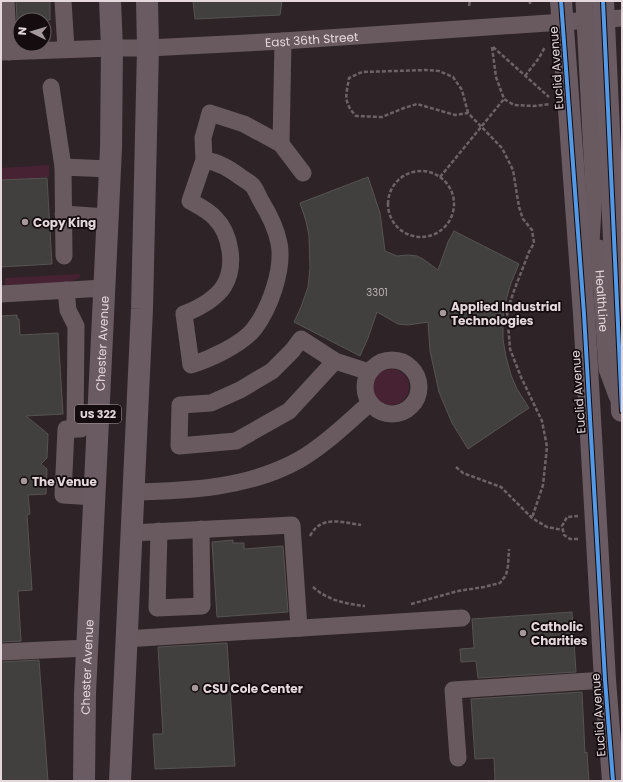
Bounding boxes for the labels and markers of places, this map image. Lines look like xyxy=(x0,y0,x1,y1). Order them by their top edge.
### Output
place label: Copy King xyxy=(33,214,96,231)
marker: Copy King xyxy=(20,217,30,227)
place label: Applied Industrial Technologies xyxy=(451,298,561,329)
marker: Applied Industrial Technologies xyxy=(438,308,448,318)
place label: The Venue xyxy=(32,473,97,490)
marker: The Venue xyxy=(19,476,29,486)
place label: Catholic Charities xyxy=(531,618,588,649)
marker: Catholic Charities xyxy=(518,628,528,638)
place label: CSU Cole Center xyxy=(203,680,303,697)
marker: CSU Cole Center xyxy=(190,683,200,693)

